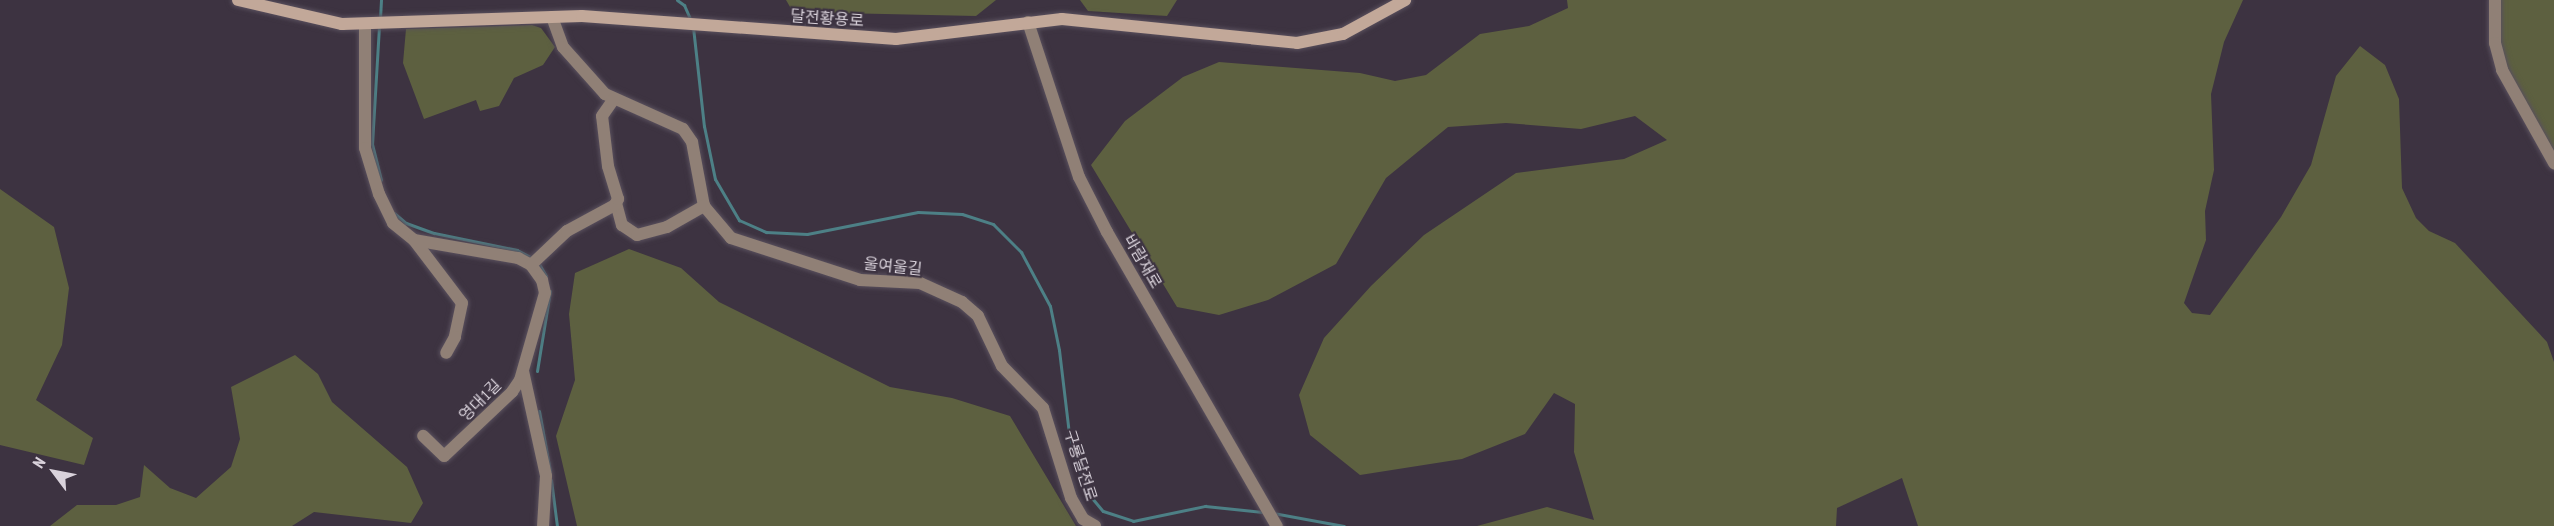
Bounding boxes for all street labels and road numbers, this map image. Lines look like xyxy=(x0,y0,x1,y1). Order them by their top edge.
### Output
street label: 달전황용로 xyxy=(790,6,864,30)
street label: 바람재로 xyxy=(1120,231,1166,291)
street label: 울여울길 xyxy=(863,253,923,279)
street label: 영대1길 xyxy=(455,375,505,425)
street label: 구룡달전로 xyxy=(1060,427,1102,503)

